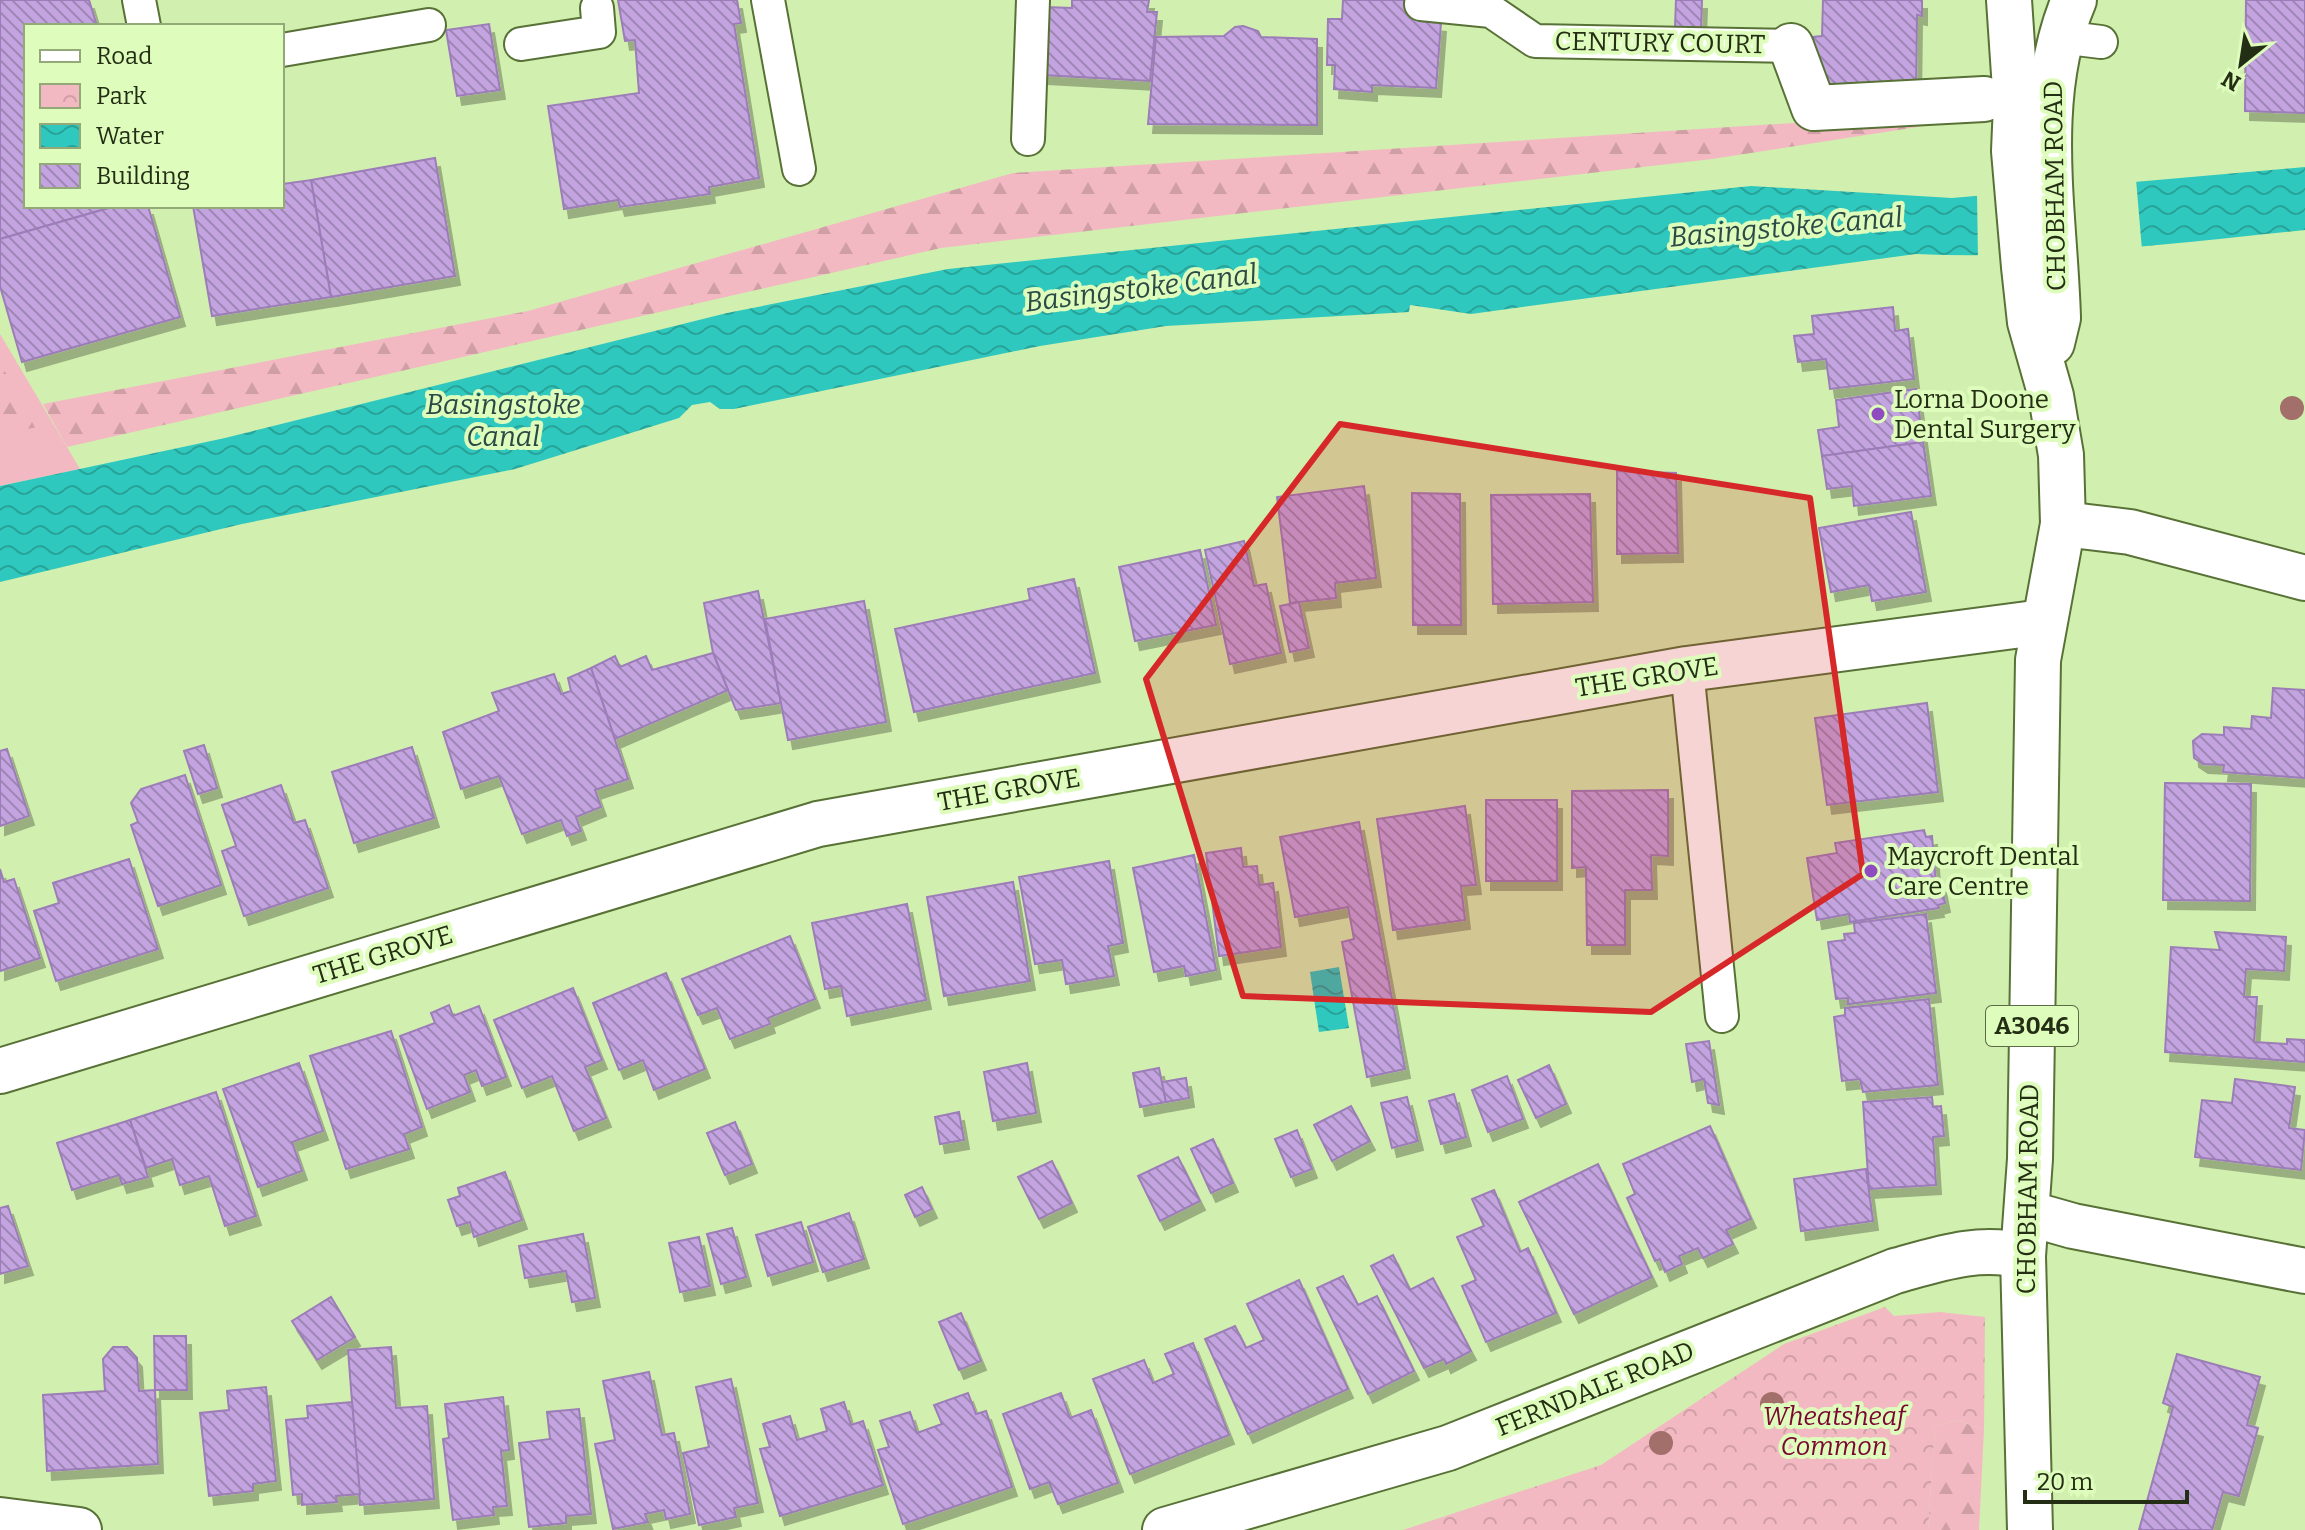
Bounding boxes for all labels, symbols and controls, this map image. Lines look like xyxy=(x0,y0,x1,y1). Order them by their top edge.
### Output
legend xyxy=(24,24,284,208)
north arrow xyxy=(2201,24,2281,104)
street label: CENTURY COURT xyxy=(1554,26,1766,60)
text: Road xyxy=(96,42,152,70)
text: N xyxy=(2217,65,2245,97)
street label: CHOBHAM ROAD xyxy=(2038,80,2072,292)
text: Park xyxy=(96,82,147,110)
text: Water xyxy=(96,122,164,150)
text: Building xyxy=(96,162,190,190)
water label: Basingstoke Canal xyxy=(1668,200,1904,254)
water label: Basingstoke Canal xyxy=(1023,257,1259,319)
place label: Lorna Doone Dental Surgery xyxy=(1894,384,2076,445)
water label: Basingstoke Canal xyxy=(426,388,580,453)
marker: Lorna Doone Dental Surgery xyxy=(1869,405,1887,423)
street label: THE GROVE xyxy=(1573,650,1721,704)
street label: THE GROVE xyxy=(935,762,1083,818)
place label: Maycroft Dental Care Centre xyxy=(1887,841,2079,902)
marker: Maycroft Dental Care Centre xyxy=(1862,862,1880,880)
street label: THE GROVE xyxy=(310,919,456,991)
road number: A3046 xyxy=(1986,1006,2078,1046)
street label: CHOBHAM ROAD xyxy=(2011,1083,2045,1295)
street label: FERNDALE ROAD xyxy=(1491,1335,1699,1443)
park label: Wheatsheaf Common xyxy=(1763,1401,1909,1462)
scale bar xyxy=(2025,1454,2187,1504)
text: 20 m xyxy=(2037,1468,2093,1496)

